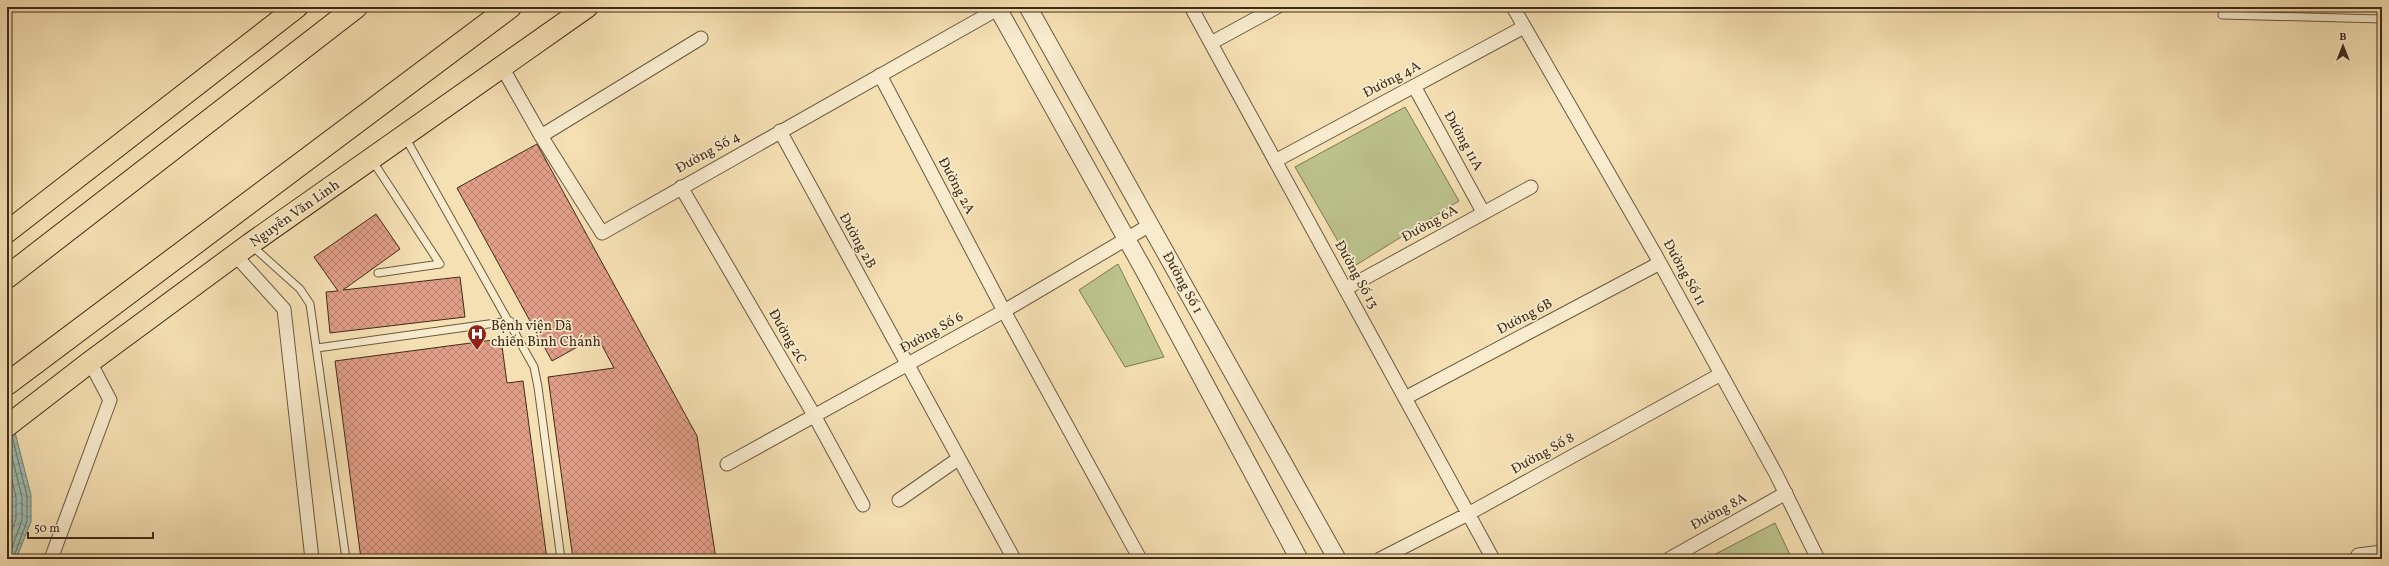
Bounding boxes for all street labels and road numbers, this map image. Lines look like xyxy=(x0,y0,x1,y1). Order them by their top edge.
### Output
street label: Đường 4A xyxy=(1360,57,1424,103)
street label: Đường 11A xyxy=(1439,108,1487,174)
street label: Đường Số 4 xyxy=(672,127,744,179)
street label: Đường 2A xyxy=(933,154,979,218)
street label: Nguyễn Văn Linh xyxy=(246,176,344,252)
street label: Đường 6A xyxy=(1398,201,1462,247)
street label: Đường 2B xyxy=(834,210,880,272)
street label: Đường Số 11 xyxy=(1658,236,1710,310)
street label: Đường Số 13 xyxy=(1329,238,1383,312)
street label: Đường Số 1 xyxy=(1157,249,1207,317)
street label: Đường 6B xyxy=(1494,294,1556,340)
street label: Đường 2C xyxy=(763,306,811,368)
street label: Đường Số 6 xyxy=(897,308,967,358)
street label: Đường Số 8 xyxy=(1508,429,1578,479)
street label: Đường 8A xyxy=(1687,489,1751,535)

